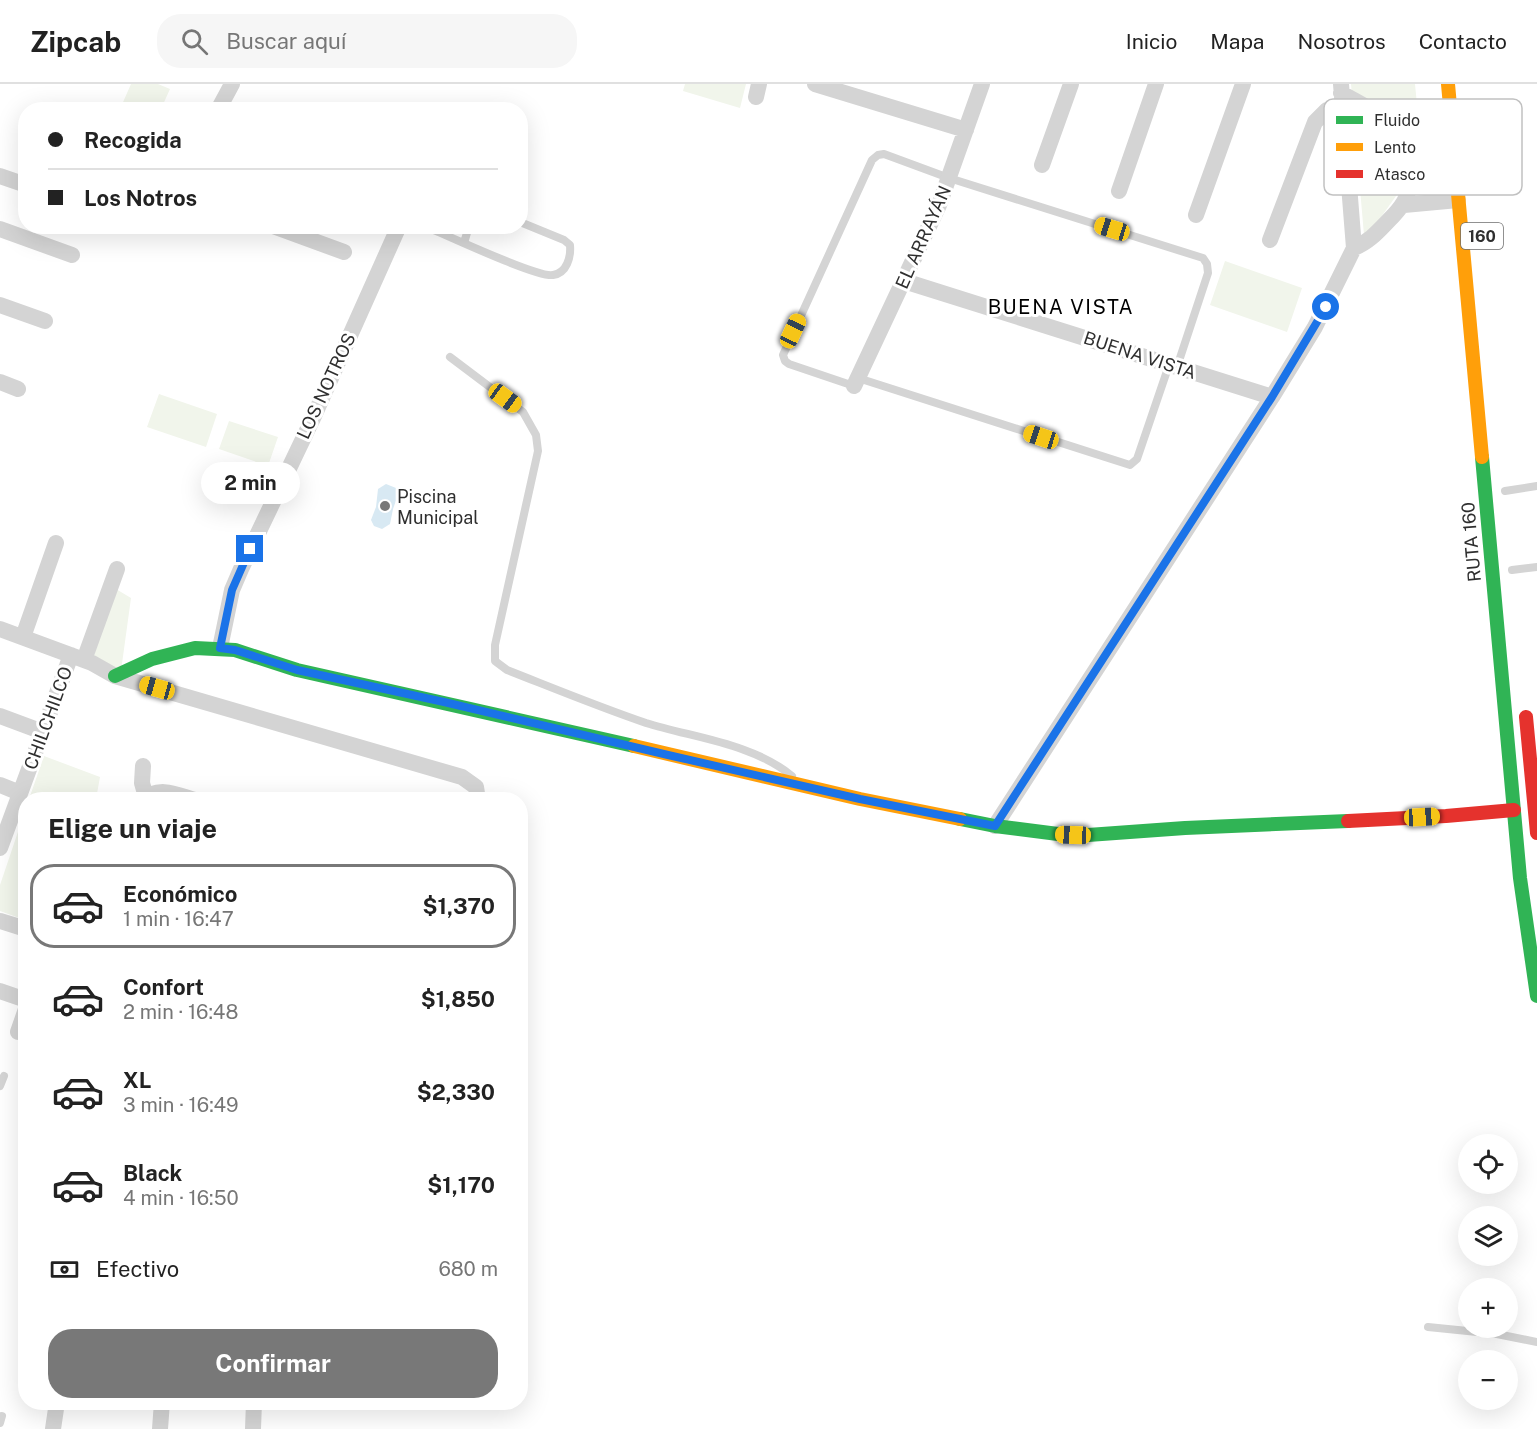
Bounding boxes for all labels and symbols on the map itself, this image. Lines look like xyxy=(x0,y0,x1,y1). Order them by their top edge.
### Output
legend xyxy=(1324,99,1522,195)
text: Fluido xyxy=(1374,111,1420,130)
text: Lento xyxy=(1374,138,1416,157)
text: Atasco xyxy=(1374,165,1425,184)
street label: EL ARRAYÁN xyxy=(890,182,955,292)
car xyxy=(1092,215,1132,243)
road number: 160 xyxy=(1461,223,1503,249)
route start xyxy=(1312,293,1339,320)
district label: BUENA VISTA xyxy=(988,295,1134,319)
car xyxy=(777,311,809,351)
street label: BUENA VISTA xyxy=(1081,327,1199,383)
street label: LOS NOTROS xyxy=(292,330,360,442)
car xyxy=(485,380,525,416)
car xyxy=(1021,423,1061,451)
callout: 2 min xyxy=(200,462,300,504)
place label: Piscina Municipal xyxy=(397,486,479,528)
marker: Piscina Municipal xyxy=(378,499,392,513)
street label: RUTA 160 xyxy=(1457,501,1485,583)
route end xyxy=(236,535,263,562)
street label: CHILCHILCO xyxy=(20,664,76,772)
car xyxy=(137,674,177,702)
car xyxy=(1404,807,1440,827)
car xyxy=(1055,825,1091,845)

